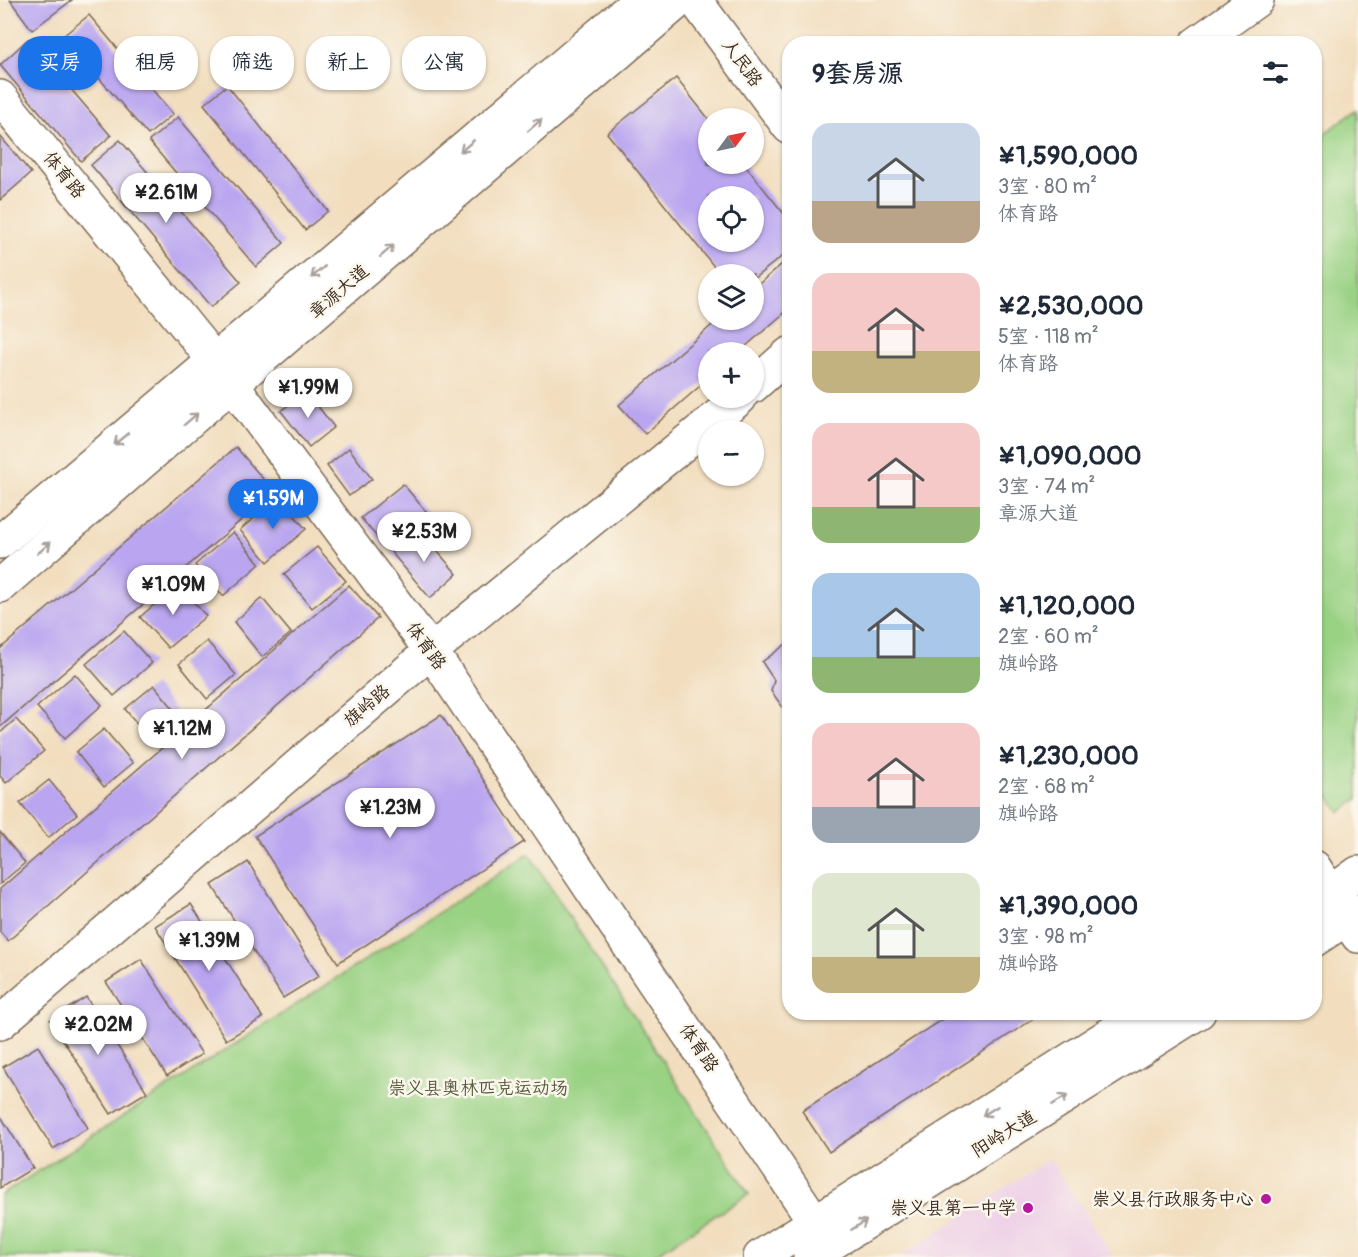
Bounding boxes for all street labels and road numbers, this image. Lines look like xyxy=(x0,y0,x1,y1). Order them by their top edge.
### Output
street label: 人民路 xyxy=(717,34,767,92)
street label: 体育路 xyxy=(38,147,90,203)
street label: 章源大道 xyxy=(304,260,374,324)
street label: 体育路 xyxy=(401,617,451,675)
street label: 旗岭路 xyxy=(339,680,395,732)
street label: 体育路 xyxy=(674,1019,724,1077)
street label: 阳岭大道 xyxy=(967,1105,1041,1163)

